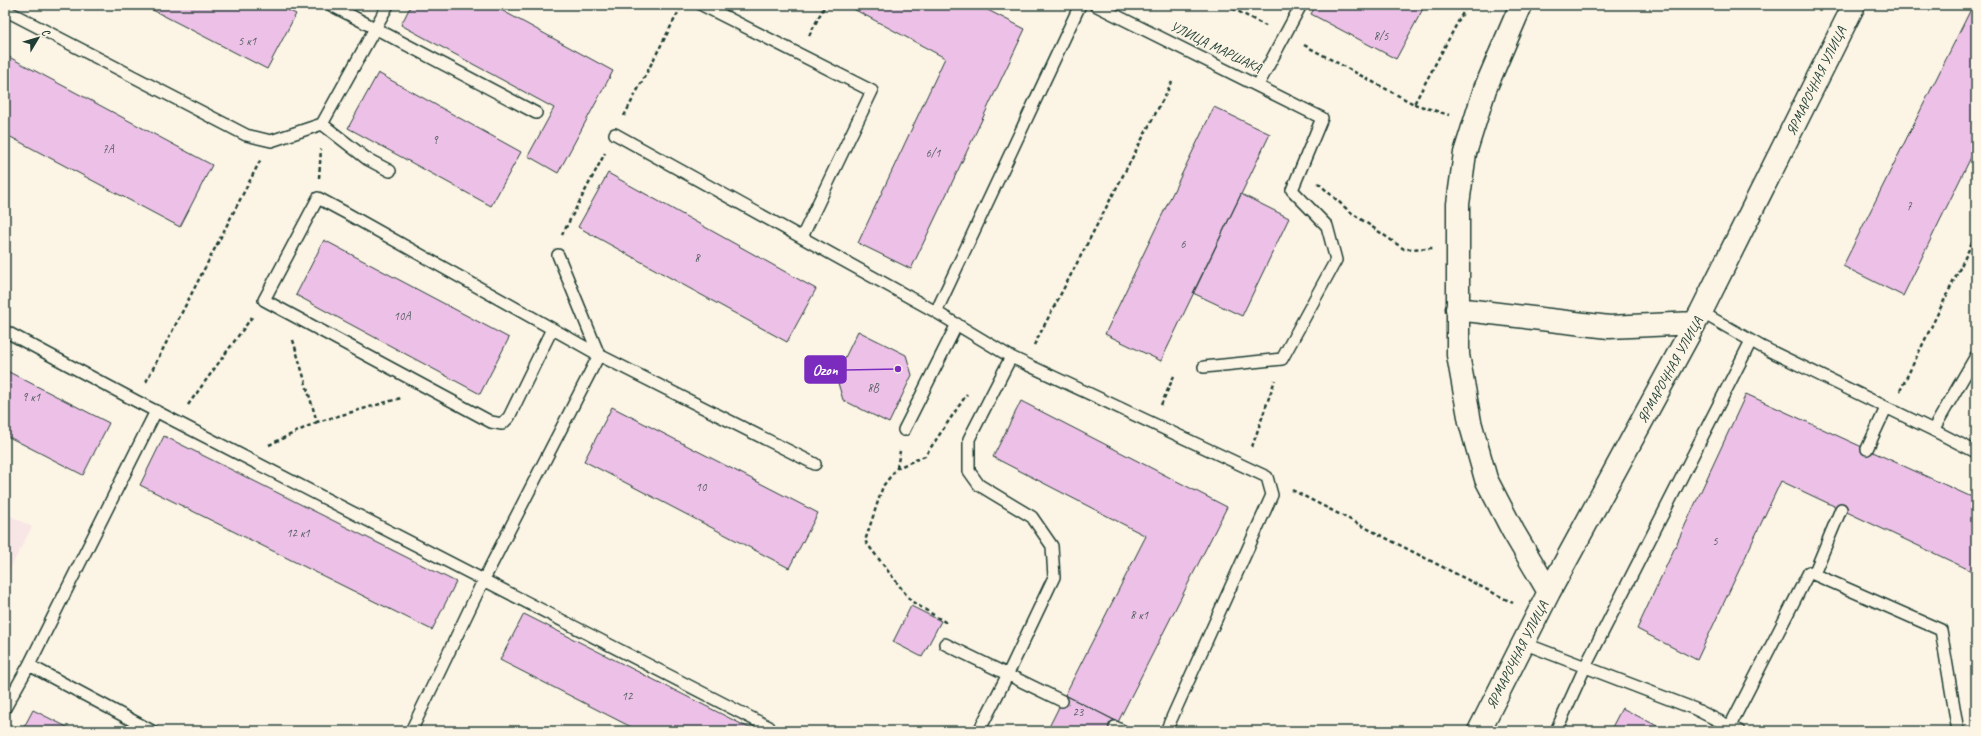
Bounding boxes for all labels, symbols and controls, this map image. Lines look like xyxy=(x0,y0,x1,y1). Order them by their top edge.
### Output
north arrow xyxy=(18,18,58,58)
street label: УЛИЦА МАРШАКА xyxy=(1167,18,1265,77)
street label: ЯРМАРОЧНАЯ УЛИЦА xyxy=(1782,23,1850,138)
text: С xyxy=(39,25,54,40)
house number: 8/5 xyxy=(1374,28,1389,44)
house number: 5 к1 xyxy=(238,33,257,49)
house number: 9 xyxy=(432,132,439,148)
house number: 7А xyxy=(102,141,115,157)
house number: 6/1 xyxy=(926,145,941,161)
house number: 7 xyxy=(1906,198,1912,214)
house number: 6 xyxy=(1180,236,1186,252)
house number: 8 xyxy=(694,250,701,266)
house number: 10А xyxy=(394,308,411,324)
street label: ЯРМАРОЧНАЯ УЛИЦА xyxy=(1634,313,1707,426)
callout: Ozon xyxy=(805,356,846,383)
text: Ozon xyxy=(812,361,839,380)
house number: 8В xyxy=(867,380,880,396)
house number: 9 к1 xyxy=(22,389,41,405)
house number: 10 xyxy=(696,479,708,495)
house number: 12 к1 xyxy=(286,525,310,541)
house number: 5 xyxy=(1712,533,1718,549)
street label: ЯРМАРОЧНАЯ УЛИЦА xyxy=(1482,597,1552,712)
house number: 8 к1 xyxy=(1130,607,1149,623)
house number: 12 xyxy=(622,688,634,704)
house number: 23 xyxy=(1073,704,1085,720)

